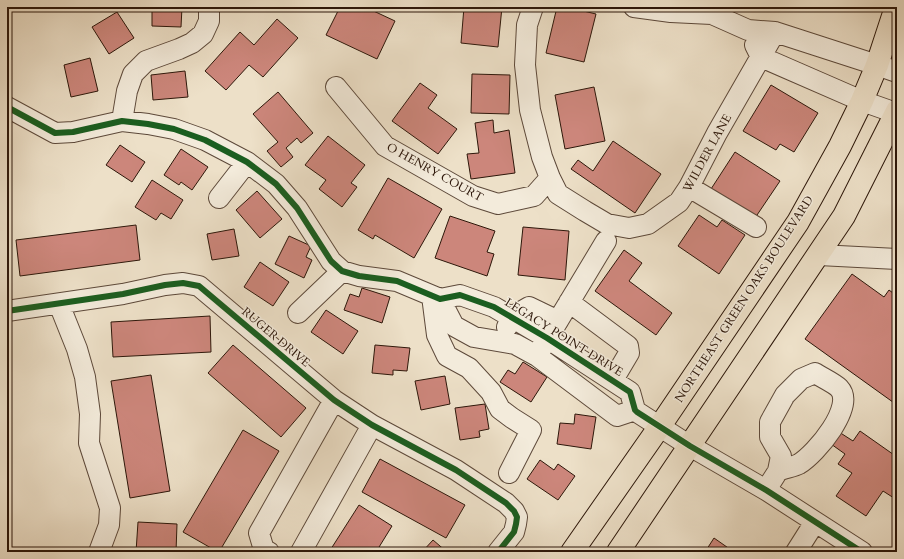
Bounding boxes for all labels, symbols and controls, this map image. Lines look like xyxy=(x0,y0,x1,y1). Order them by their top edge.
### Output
street label: WILDER LANE xyxy=(678,111,735,196)
street label: O HENRY COURT xyxy=(384,139,486,205)
street label: NORTHEAST GREEN OAKS BOULEVARD xyxy=(671,192,817,405)
street label: LEGACY POINT DRIVE xyxy=(502,294,626,380)
street label: RUGER DRIVE xyxy=(238,304,314,370)

